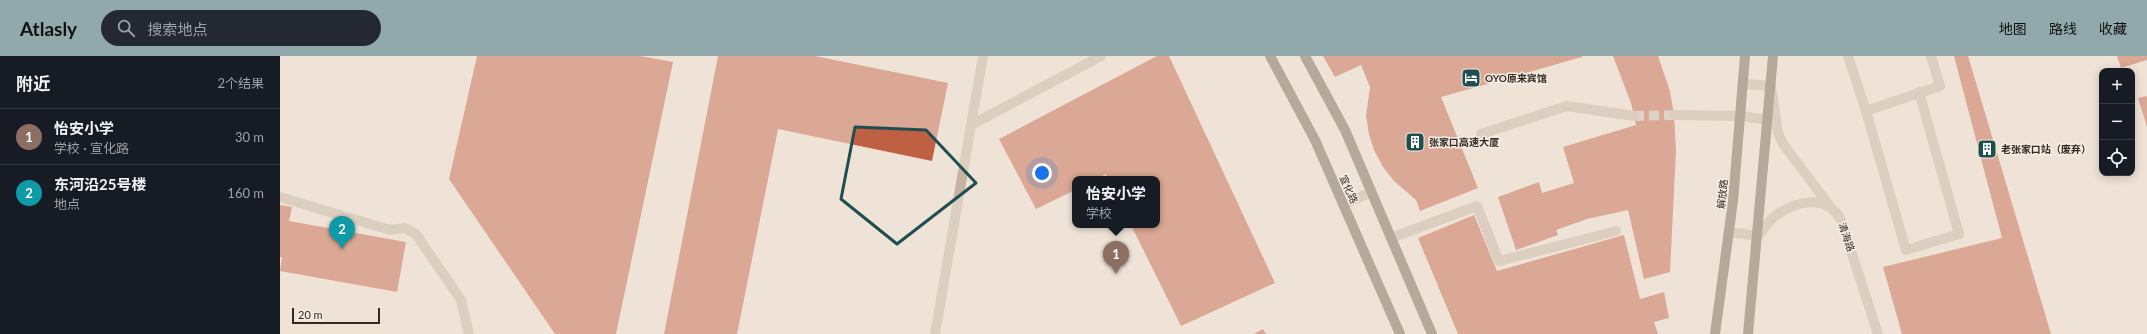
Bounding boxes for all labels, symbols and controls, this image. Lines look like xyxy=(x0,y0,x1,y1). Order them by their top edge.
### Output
search box xyxy=(101,10,381,46)
text: Atlasly xyxy=(20,17,77,40)
icon: search xyxy=(115,17,137,39)
text: 搜索地点 xyxy=(147,20,207,38)
text: 地图 xyxy=(1999,20,2027,37)
text: 路线 xyxy=(2049,20,2077,37)
text: 收藏 xyxy=(2099,20,2127,37)
hotel icon: OYO原来宾馆 xyxy=(1460,67,1482,89)
map controls xyxy=(2099,68,2135,176)
button: + xyxy=(2099,68,2135,104)
place label: OYO原来宾馆 xyxy=(1485,72,1547,84)
text: 附近 xyxy=(16,73,50,94)
text: 2个结果 xyxy=(217,75,264,91)
button: − xyxy=(2099,104,2135,140)
text: 怡安小学 xyxy=(54,119,114,137)
text: 1 xyxy=(25,129,33,145)
text: 30 m xyxy=(235,129,264,145)
building icon: 张家口高速大厦 xyxy=(1404,131,1426,153)
place label: 张家口高速大厦 xyxy=(1429,136,1499,148)
building icon: 老张家口站（废弃） xyxy=(1976,138,1998,160)
text: 学校 · 宣化路 xyxy=(54,140,129,156)
button: locate xyxy=(2099,140,2135,176)
place label: 老张家口站（废弃） xyxy=(2001,143,2091,155)
your location xyxy=(1032,163,1052,183)
street label: 宣化路 xyxy=(1337,173,1361,205)
text: 东河沿25号楼 xyxy=(54,175,146,193)
popup xyxy=(1072,176,1160,228)
street label: 解放路 xyxy=(1714,178,1730,210)
text: 怡安小学 xyxy=(1086,184,1146,202)
text: 2 xyxy=(25,185,33,201)
text: 160 m xyxy=(227,185,264,201)
text: 地点 xyxy=(54,196,80,212)
text: 学校 xyxy=(1086,205,1112,221)
pin: 2 xyxy=(329,216,355,249)
street label: 清海路 xyxy=(1836,221,1858,253)
pin: 1 xyxy=(1103,241,1129,274)
scale bar xyxy=(292,306,380,325)
text: 20 m xyxy=(298,308,323,321)

